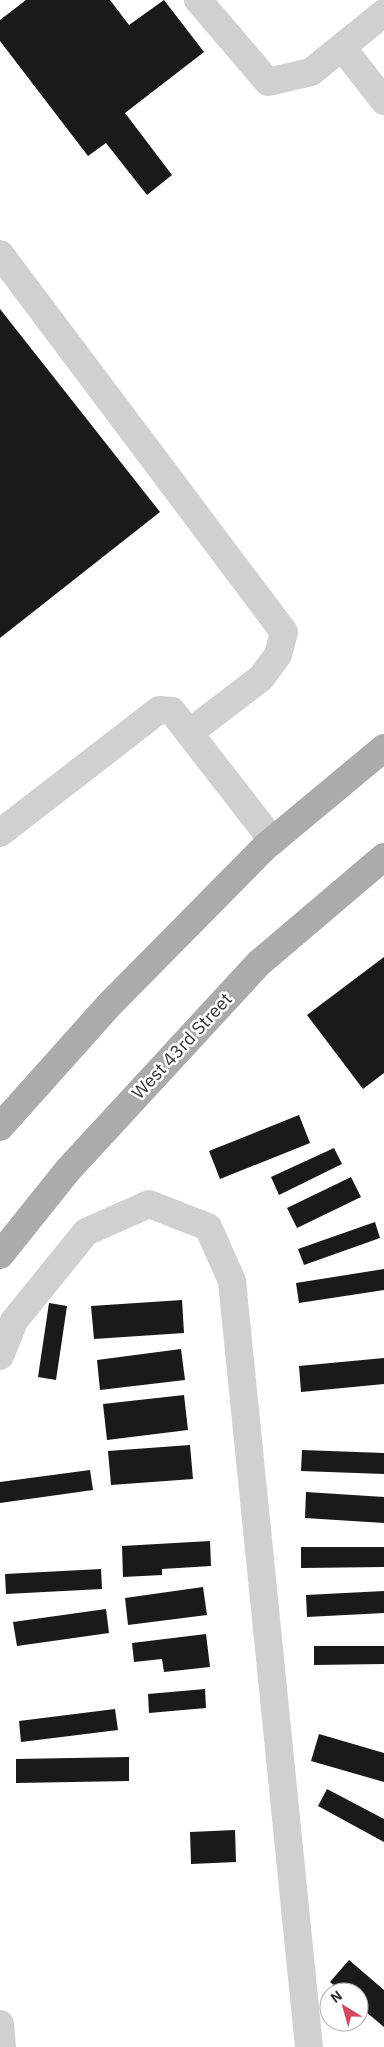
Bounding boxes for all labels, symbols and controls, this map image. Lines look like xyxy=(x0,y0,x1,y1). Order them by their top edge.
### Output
street label: West 43rd Street xyxy=(127,988,237,1104)
north arrow xyxy=(319,1982,369,2032)
text: N xyxy=(327,1986,346,2007)

